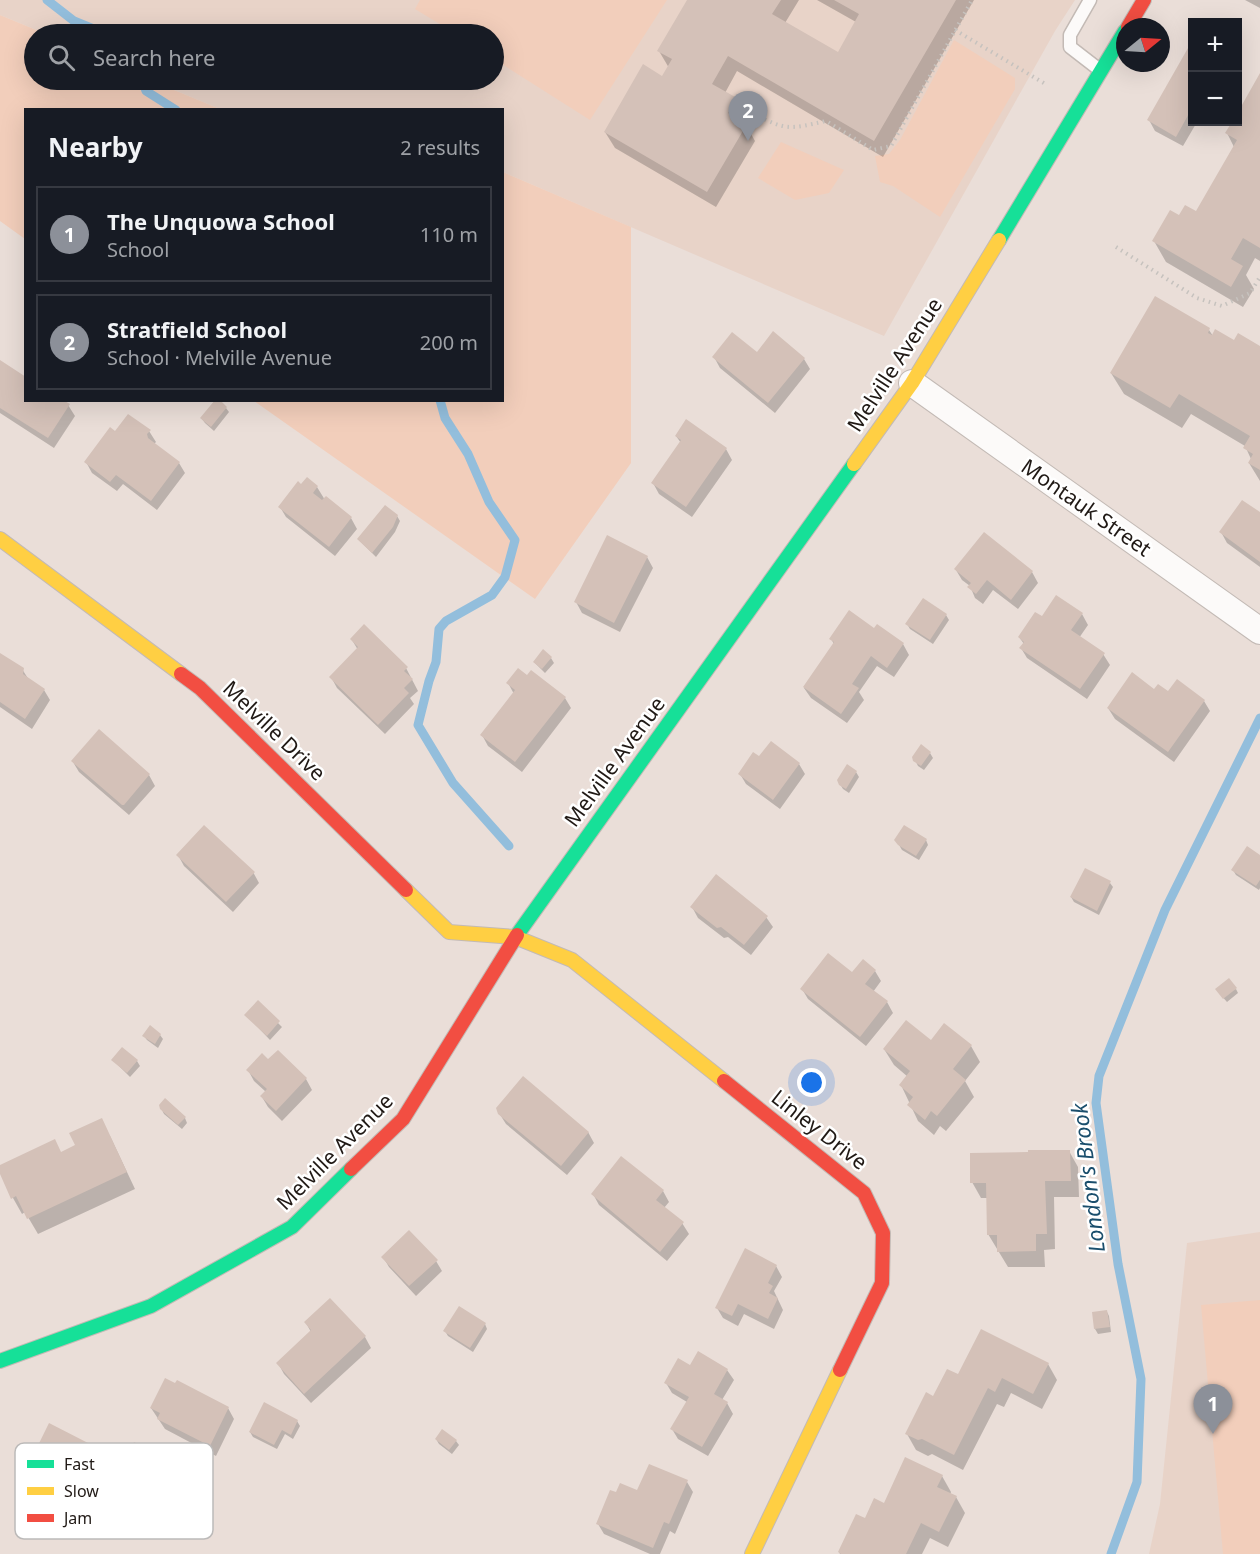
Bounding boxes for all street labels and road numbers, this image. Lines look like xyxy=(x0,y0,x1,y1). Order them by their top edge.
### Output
street label: Melville Avenue xyxy=(840,292,948,437)
street label: Montauk Street xyxy=(1016,452,1157,563)
street label: Melville Drive xyxy=(217,674,332,786)
street label: Melville Avenue xyxy=(558,691,671,832)
street label: Linley Drive xyxy=(766,1083,873,1175)
street label: Melville Avenue xyxy=(270,1087,399,1216)

